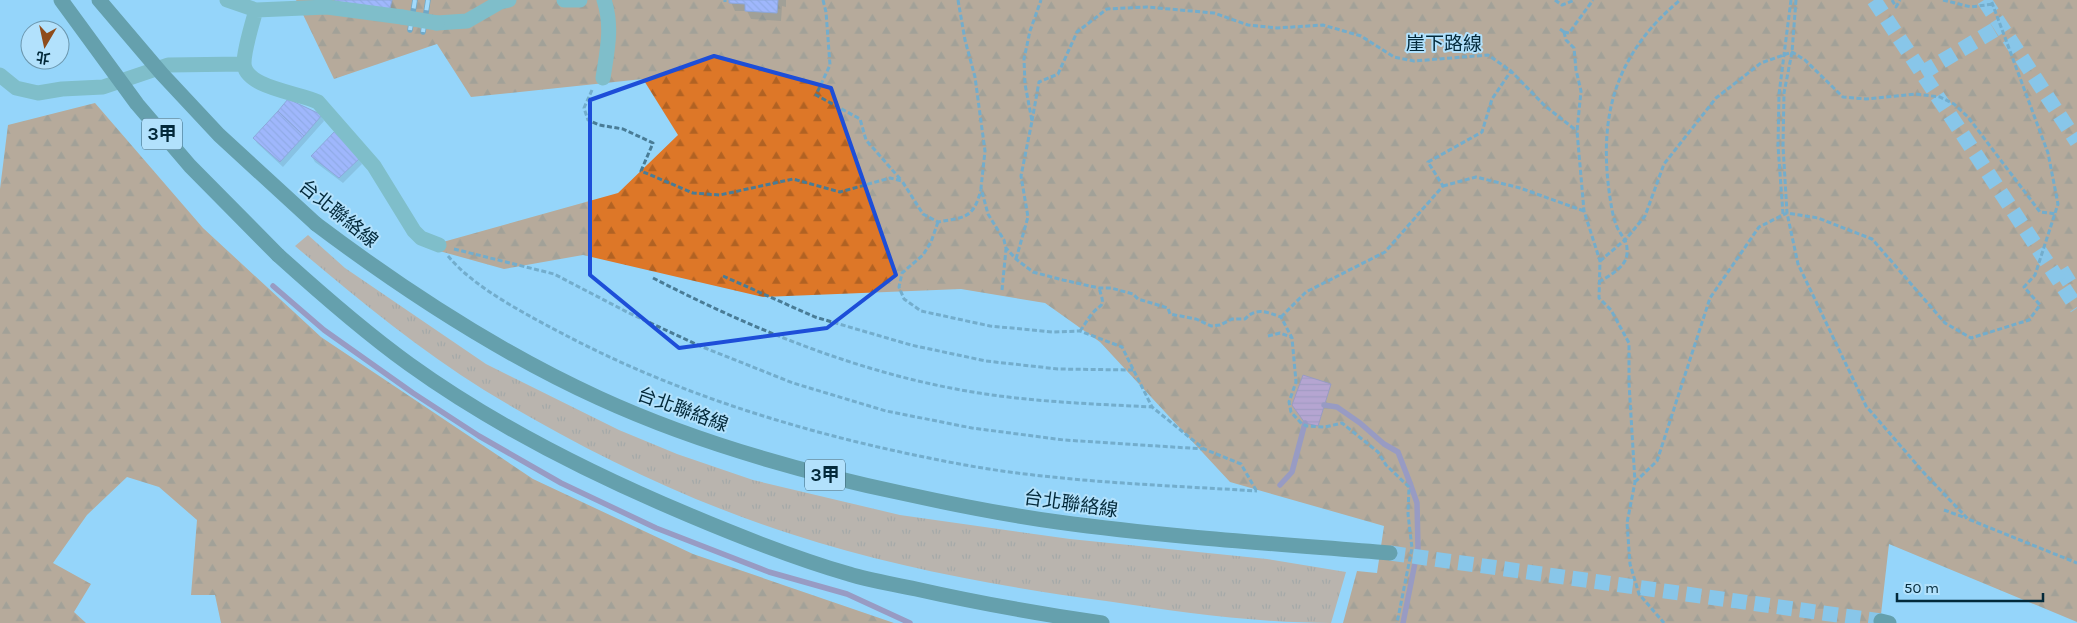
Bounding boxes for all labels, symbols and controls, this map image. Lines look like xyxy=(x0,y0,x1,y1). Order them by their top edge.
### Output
north arrow xyxy=(20,20,70,70)
street label: 崖下路線 xyxy=(1406,33,1482,55)
text: 北 xyxy=(35,48,51,67)
road number: 3甲 xyxy=(142,118,182,150)
street label: 台北聯絡線 xyxy=(295,175,382,252)
street label: 台北聯絡線 xyxy=(634,383,731,437)
road number: 3甲 xyxy=(805,460,845,490)
street label: 台北聯絡線 xyxy=(1022,486,1119,521)
scale bar xyxy=(1897,570,2043,602)
text: 50 m xyxy=(1904,579,1939,597)

